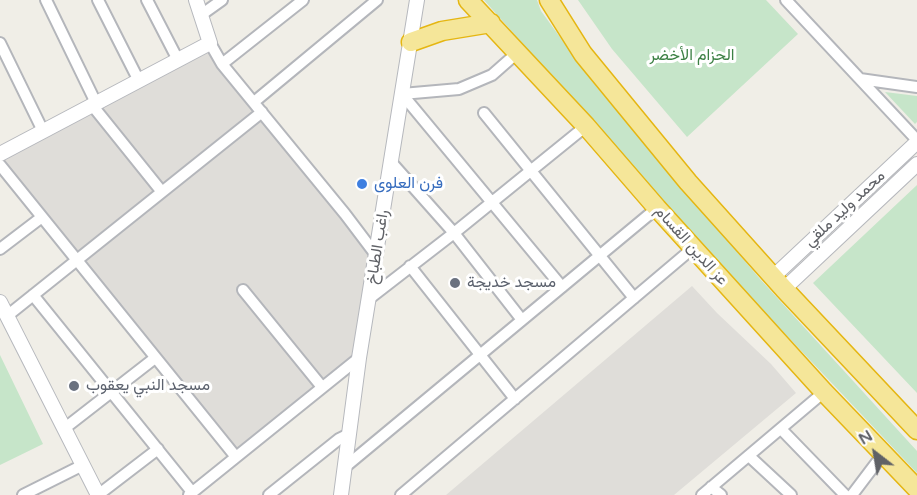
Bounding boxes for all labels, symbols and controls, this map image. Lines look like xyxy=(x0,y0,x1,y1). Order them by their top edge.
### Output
park label: الحزام الأخضر xyxy=(649,46,735,66)
street label: محمد وليد ملقي xyxy=(801,167,889,251)
place label: فرن العلوى xyxy=(374,174,443,194)
marker: فرن العلوى xyxy=(355,177,369,191)
street label: عز الدين القسام xyxy=(650,202,732,290)
street label: راغب الطباخ xyxy=(363,208,393,286)
place label: مسجد خديجة xyxy=(467,273,556,293)
marker: مسجد خديجة xyxy=(448,276,462,290)
place label: مسجد النبي يعقوب xyxy=(86,376,210,396)
marker: مسجد النبي يعقوب xyxy=(67,379,81,393)
north arrow xyxy=(845,423,905,483)
text: N xyxy=(855,426,876,449)

